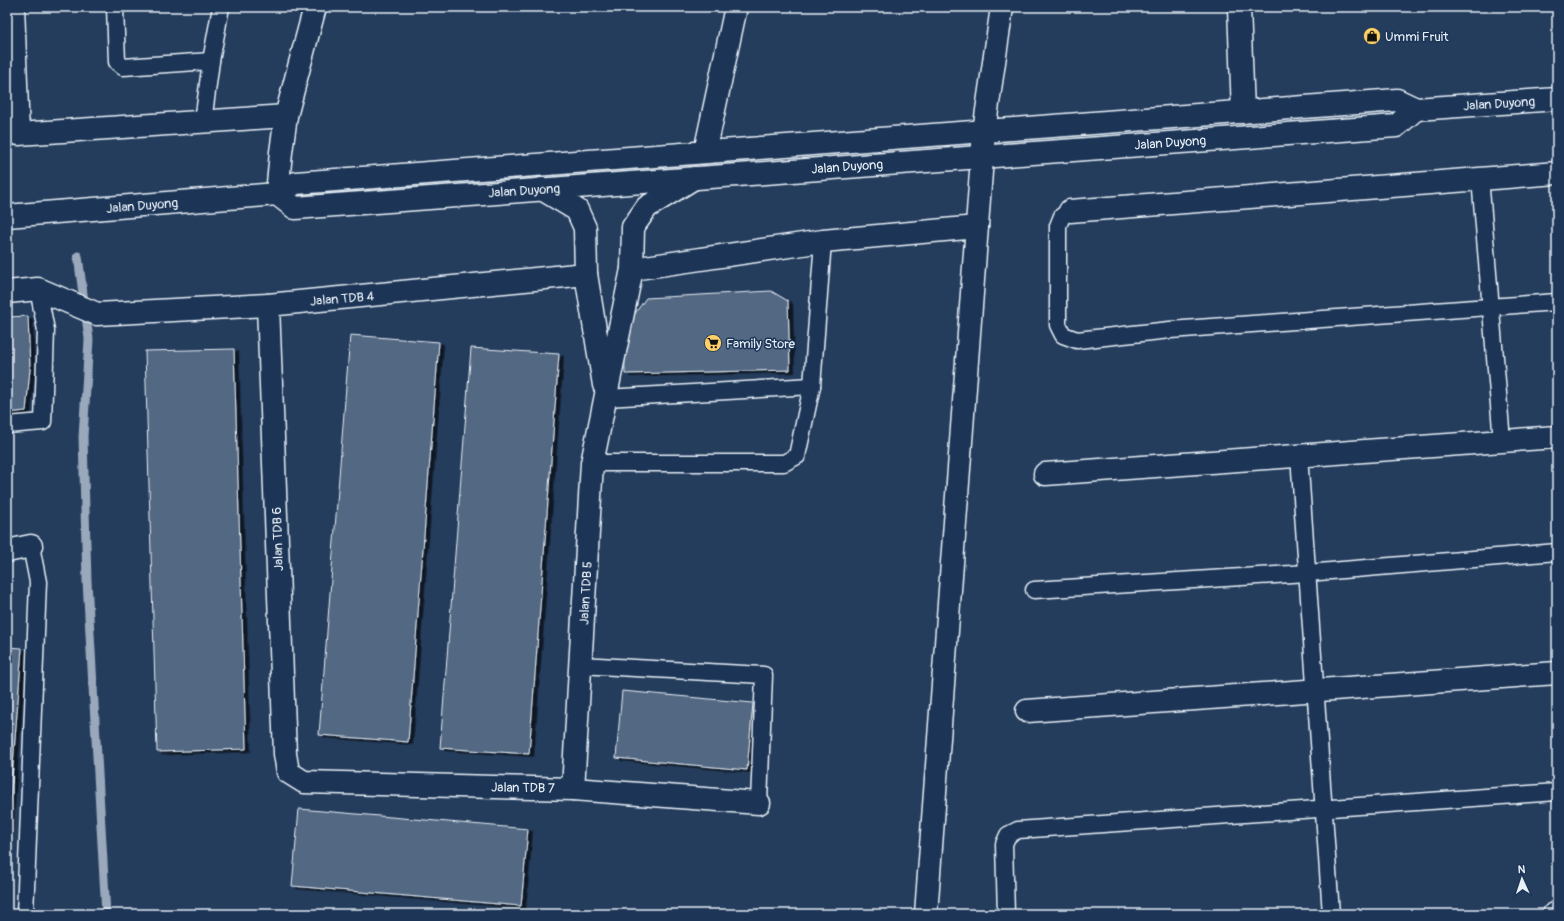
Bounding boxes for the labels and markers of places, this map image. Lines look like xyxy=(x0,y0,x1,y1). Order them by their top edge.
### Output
shop icon: Ummi Fruit xyxy=(1362,26,1382,46)
place label: Ummi Fruit xyxy=(1385,29,1449,45)
supermarket icon: Family Store xyxy=(703,333,723,353)
place label: Family Store xyxy=(726,336,796,352)

